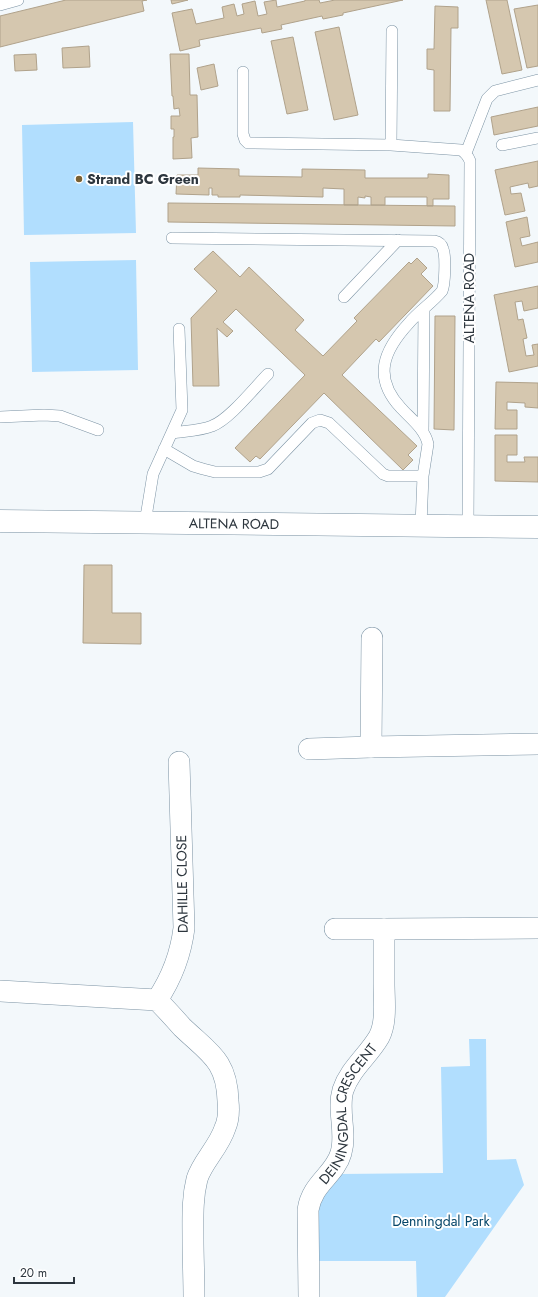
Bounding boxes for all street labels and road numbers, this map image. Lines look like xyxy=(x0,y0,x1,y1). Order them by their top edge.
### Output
street label: ALTENA ROAD xyxy=(459,253,479,343)
street label: ALTENA ROAD xyxy=(189,513,279,534)
street label: DAHILLE CLOSE xyxy=(171,835,193,933)
street label: DEININGDAL CRESCENT xyxy=(314,1039,382,1189)

